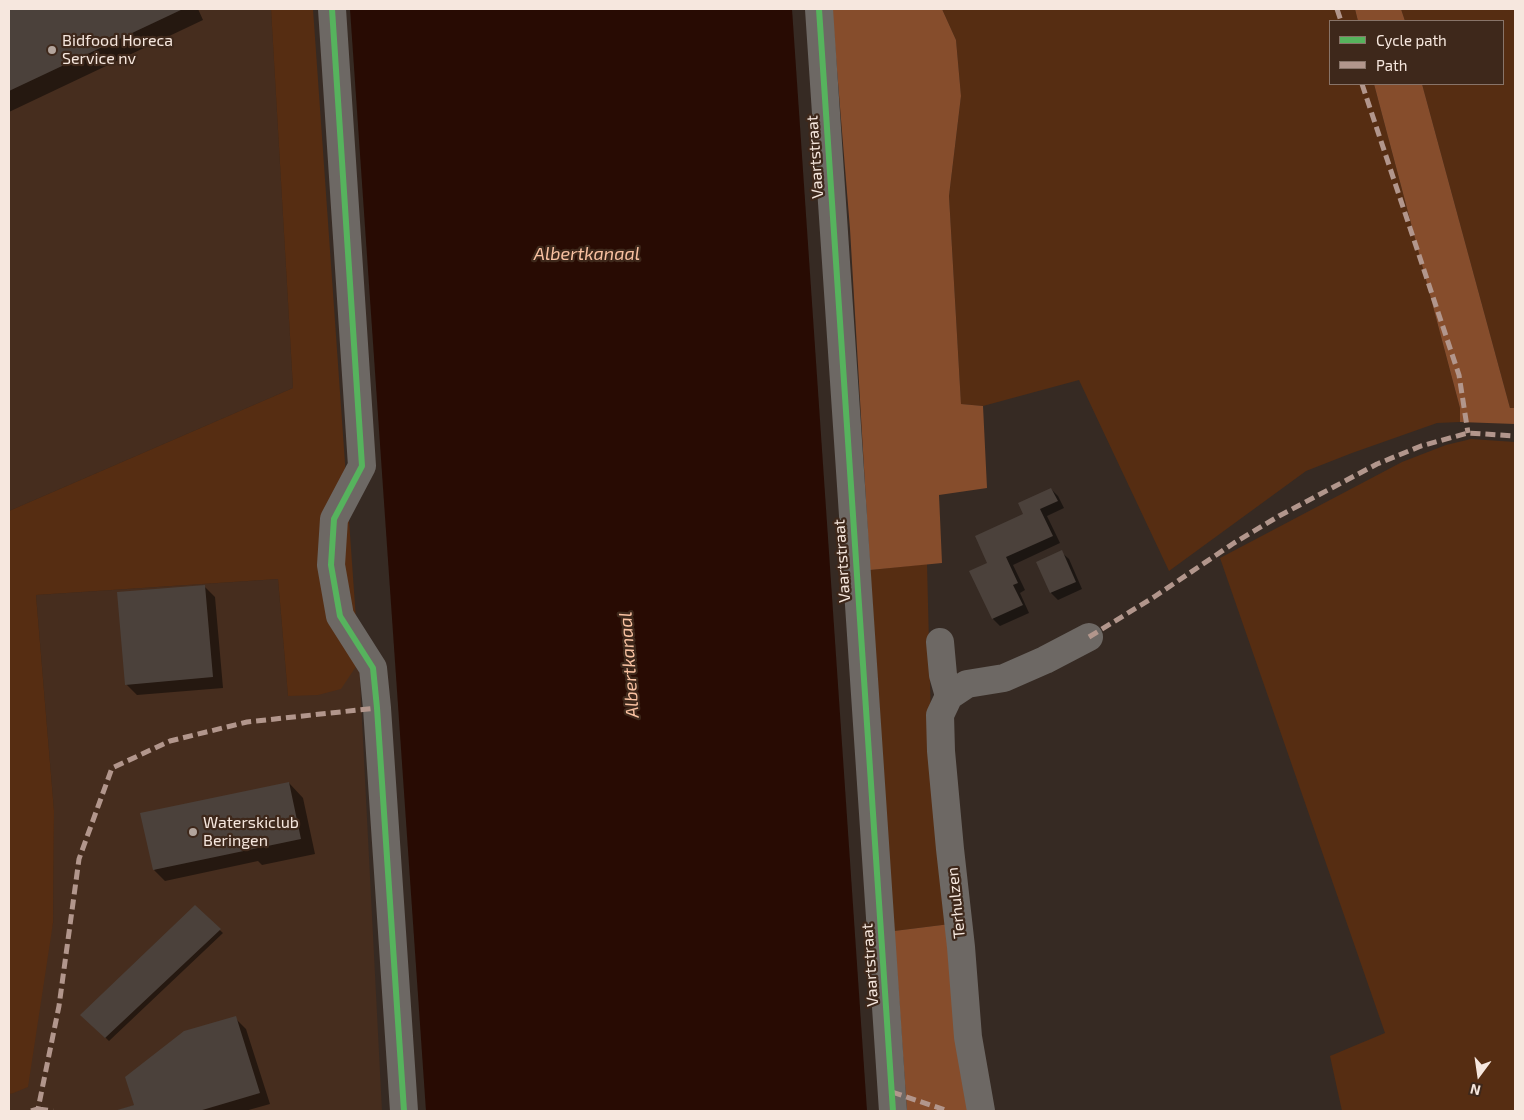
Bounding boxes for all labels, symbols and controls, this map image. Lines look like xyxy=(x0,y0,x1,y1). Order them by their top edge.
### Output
legend xyxy=(1329,20,1504,85)
place label: Bidfood Horeca Service nv xyxy=(62,31,173,69)
text: Cycle path xyxy=(1376,31,1447,49)
marker: Bidfood Horeca Service nv xyxy=(46,44,58,56)
text: Path xyxy=(1376,56,1407,74)
street label: Vaartstraat xyxy=(803,115,827,199)
water label: Albertkanaal xyxy=(534,243,640,265)
street label: Vaartstraat xyxy=(830,519,854,603)
water label: Albertkanaal xyxy=(615,611,643,719)
place label: Waterskiclub Beringen xyxy=(203,813,299,851)
marker: Waterskiclub Beringen xyxy=(187,826,199,838)
street label: Terhulzen xyxy=(943,866,969,940)
street label: Vaartstraat xyxy=(858,923,882,1007)
north arrow xyxy=(1454,1050,1504,1100)
text: N xyxy=(1468,1081,1482,1100)

